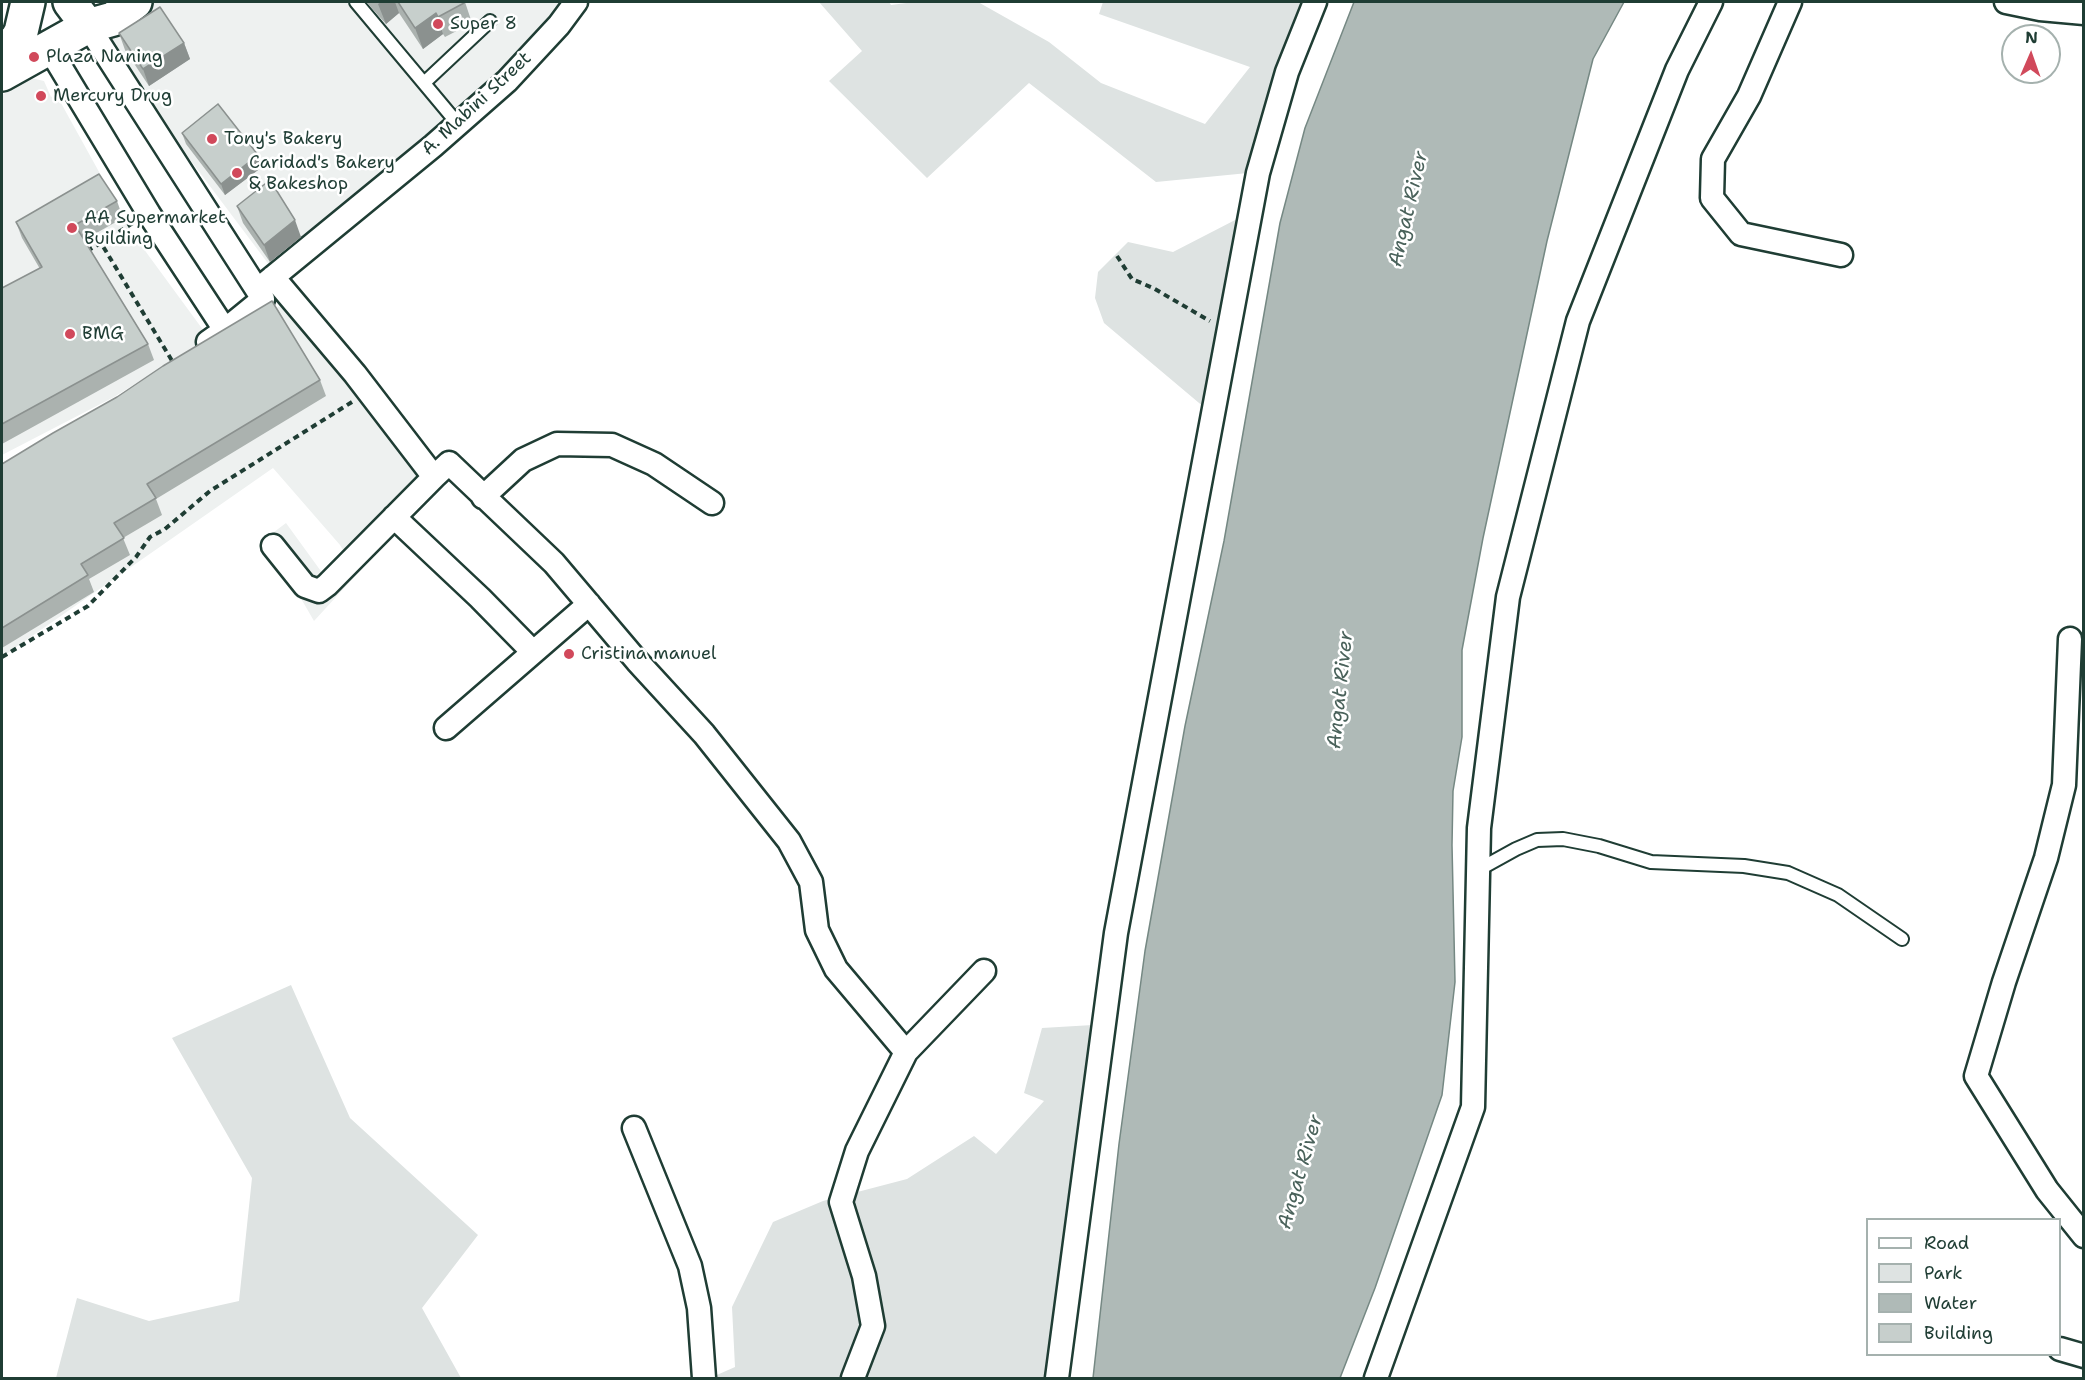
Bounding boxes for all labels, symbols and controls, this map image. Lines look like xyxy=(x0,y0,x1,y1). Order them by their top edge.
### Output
place label: Super 8 xyxy=(450,13,517,35)
marker: Super 8 xyxy=(431,17,445,31)
north arrow xyxy=(2001,24,2061,84)
text: N xyxy=(2025,27,2038,48)
place label: Plaza Naning xyxy=(46,46,163,68)
street label: A. Mabini Street xyxy=(418,48,536,160)
marker: Plaza Naning xyxy=(27,50,41,64)
place label: Mercury Drug xyxy=(53,85,172,107)
marker: Mercury Drug xyxy=(34,89,48,103)
place label: Tony's Bakery xyxy=(224,128,342,150)
marker: Tony's Bakery xyxy=(205,132,219,146)
water label: Angat River xyxy=(1384,149,1434,269)
place label: Caridad's Bakery & Bakeshop xyxy=(249,152,395,195)
marker: Caridad's Bakery & Bakeshop xyxy=(230,166,244,180)
place label: AA Supermarket Building xyxy=(84,207,226,250)
marker: AA Supermarket Building xyxy=(65,221,79,235)
place label: BMG xyxy=(82,323,124,345)
marker: BMG xyxy=(63,327,77,341)
water label: Angat River xyxy=(1323,630,1359,750)
place label: Cristina manuel xyxy=(581,643,716,665)
marker: Cristina manuel xyxy=(562,647,576,661)
water label: Angat River xyxy=(1273,1112,1329,1232)
legend xyxy=(1866,1218,2061,1356)
text: Road xyxy=(1924,1231,1969,1255)
text: Park xyxy=(1924,1261,1963,1285)
text: Water xyxy=(1924,1291,1977,1315)
text: Building xyxy=(1924,1321,1993,1345)

